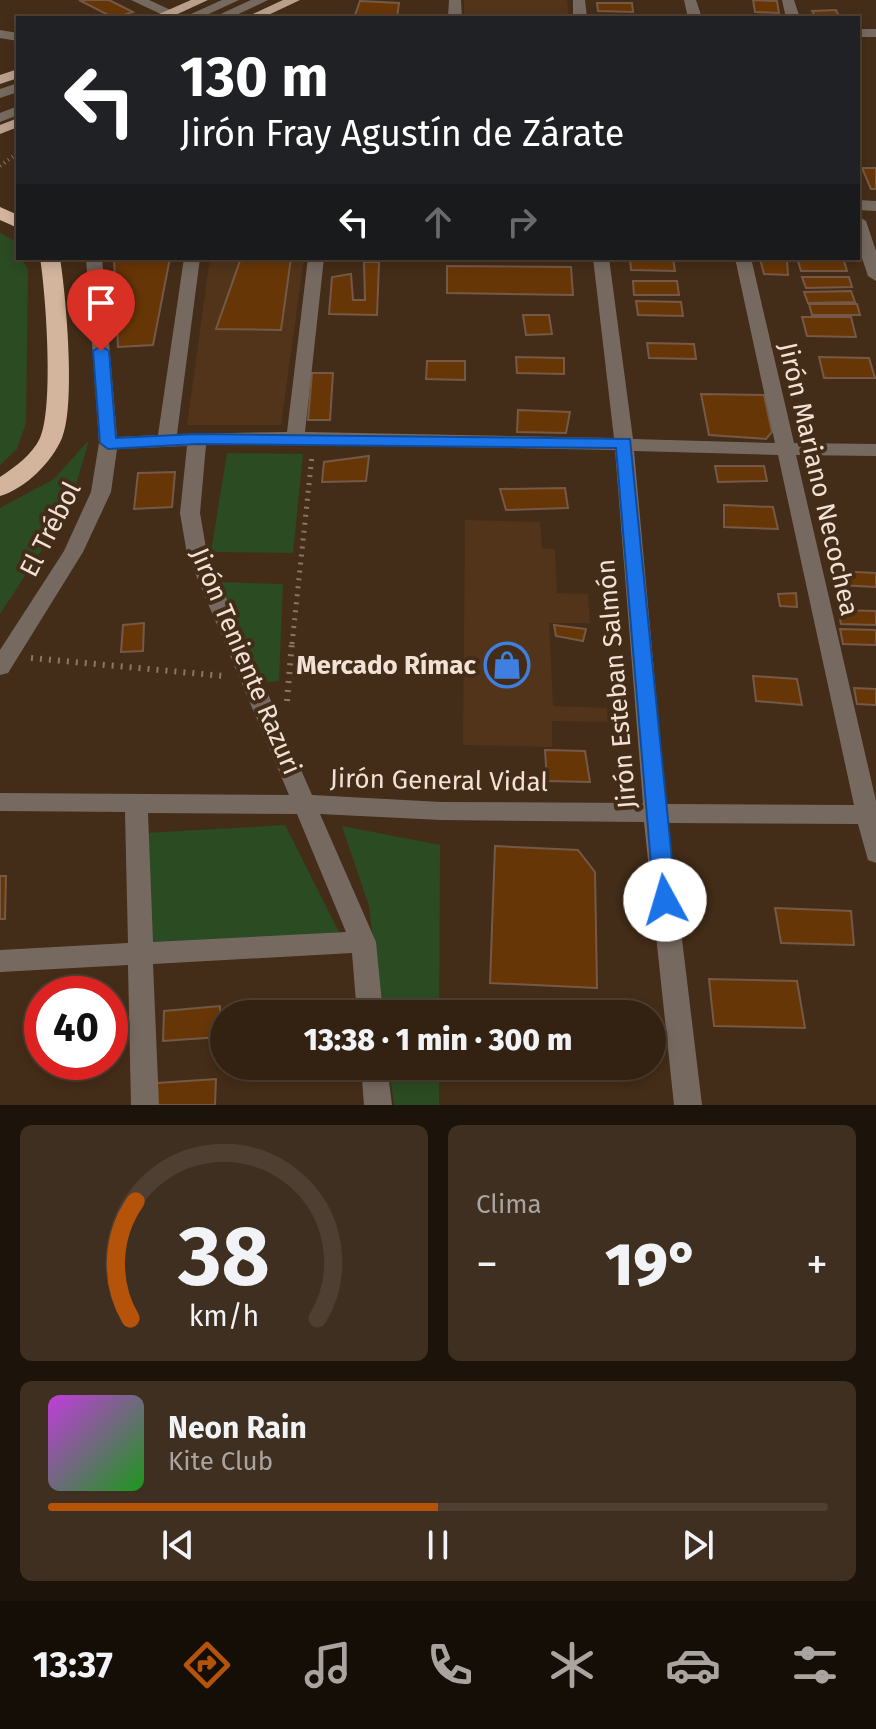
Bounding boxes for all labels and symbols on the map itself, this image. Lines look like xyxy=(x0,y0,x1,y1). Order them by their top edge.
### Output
pin xyxy=(67,269,135,351)
street label: Jirón Mariano Necochea xyxy=(772,339,865,619)
street label: El Trébol xyxy=(13,476,88,582)
street label: Jirón Teniente Razuri xyxy=(184,543,307,779)
street label: Jirón Esteban Salmón xyxy=(590,558,643,810)
shop icon: Mercado Rímac xyxy=(483,641,531,689)
place label: Mercado Rímac xyxy=(296,650,477,681)
street label: Jirón General Vidal xyxy=(330,763,549,798)
position arrow xyxy=(623,858,707,942)
speed limit sign: 40 xyxy=(24,976,128,1080)

